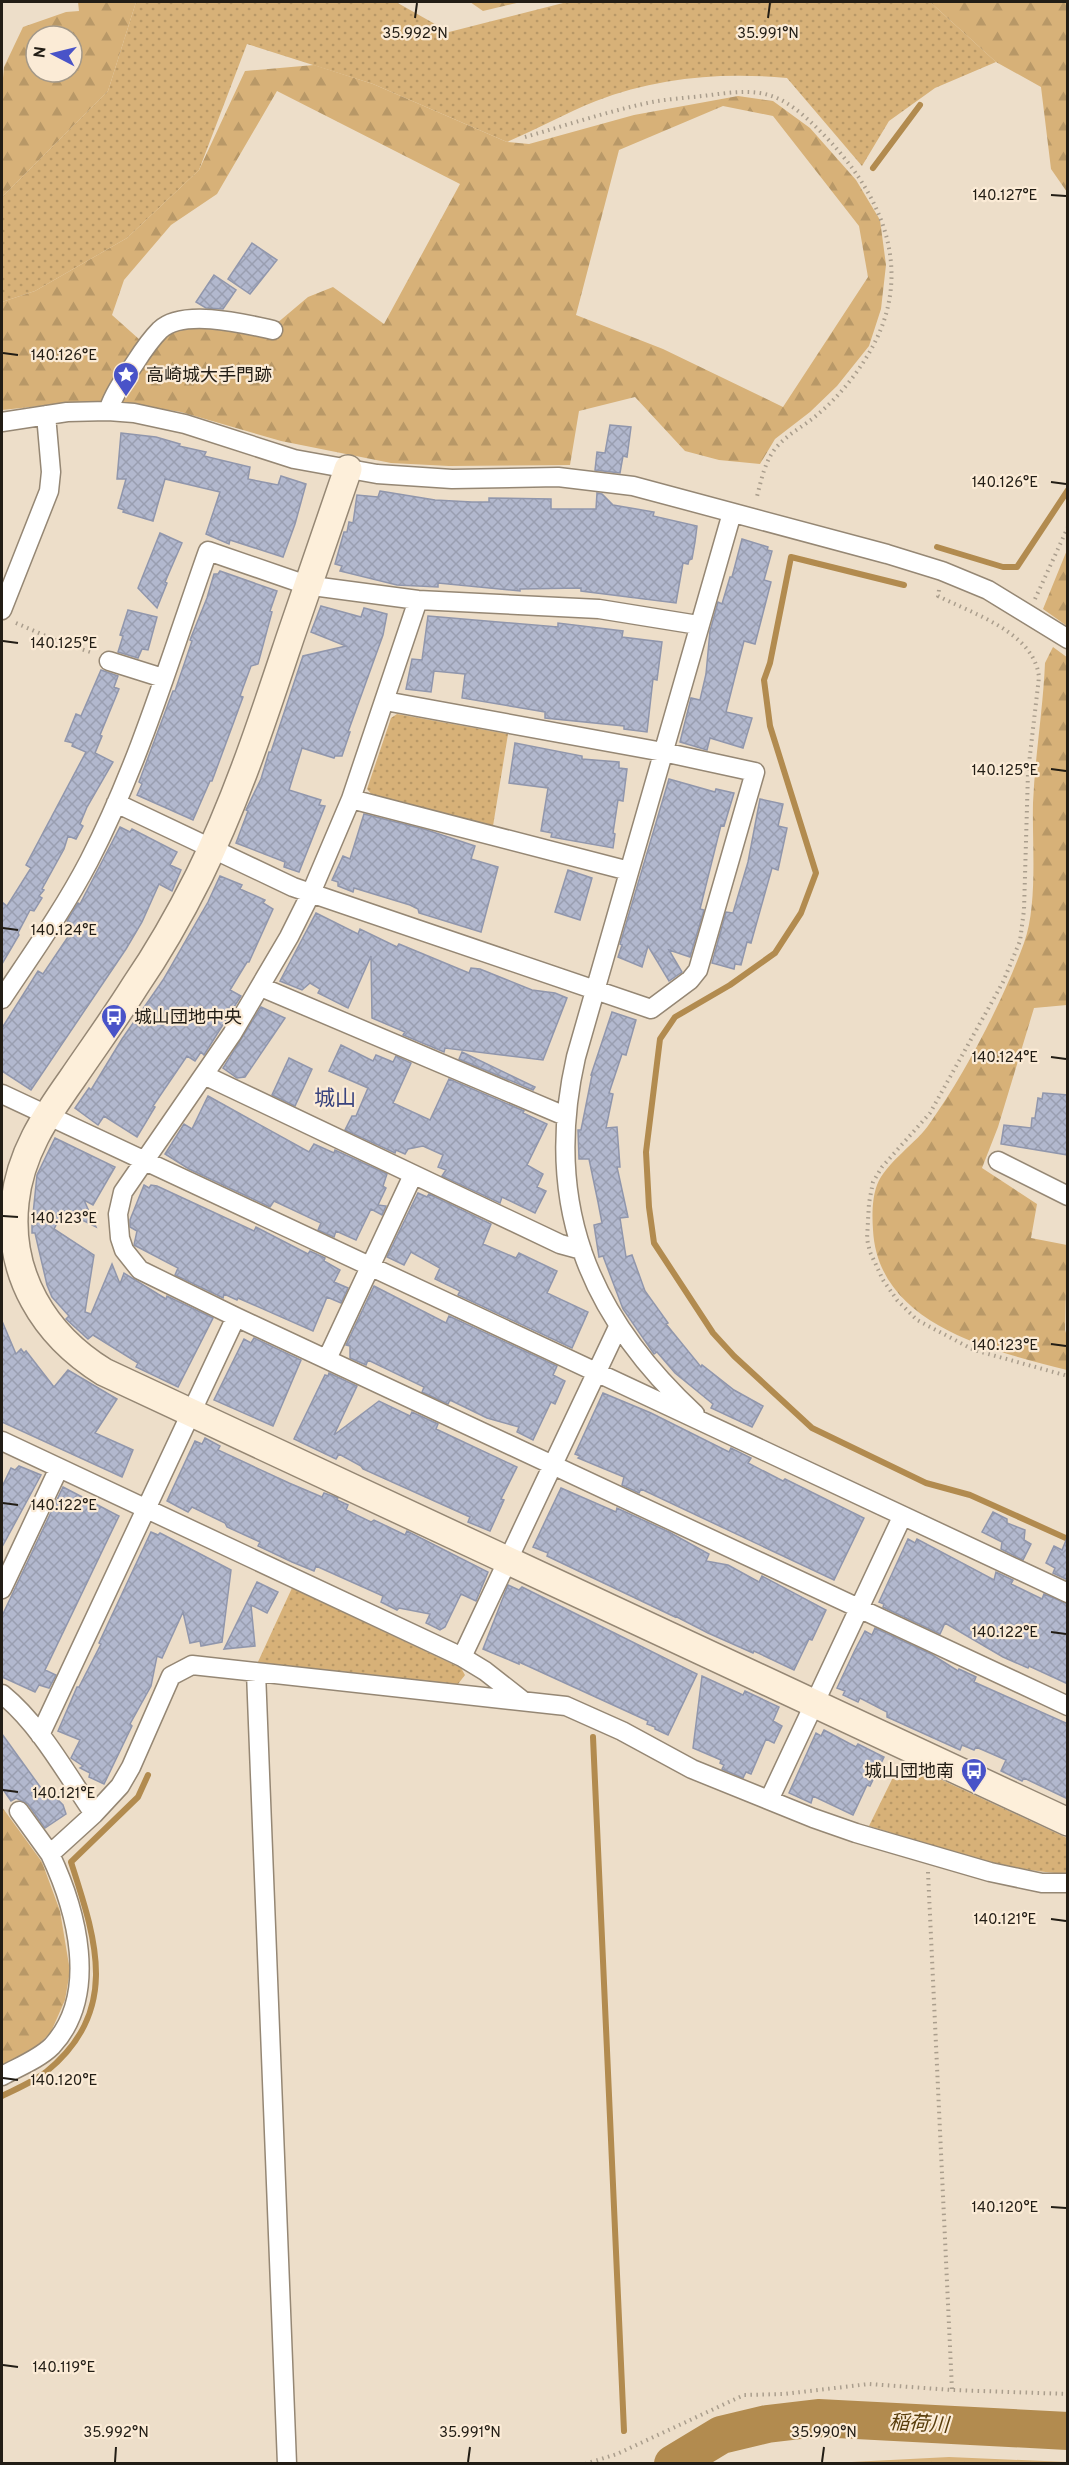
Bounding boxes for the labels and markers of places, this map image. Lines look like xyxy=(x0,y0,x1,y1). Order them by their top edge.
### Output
place icon: 高崎城大手門跡 xyxy=(111,360,141,398)
place label: 高崎城大手門跡 xyxy=(146,365,272,388)
bus stop icon: 城山団地中央 xyxy=(99,1002,129,1040)
place label: 城山団地中央 xyxy=(134,1007,242,1030)
bus stop icon: 城山団地南 xyxy=(959,1756,989,1794)
place label: 城山団地南 xyxy=(864,1761,954,1784)

